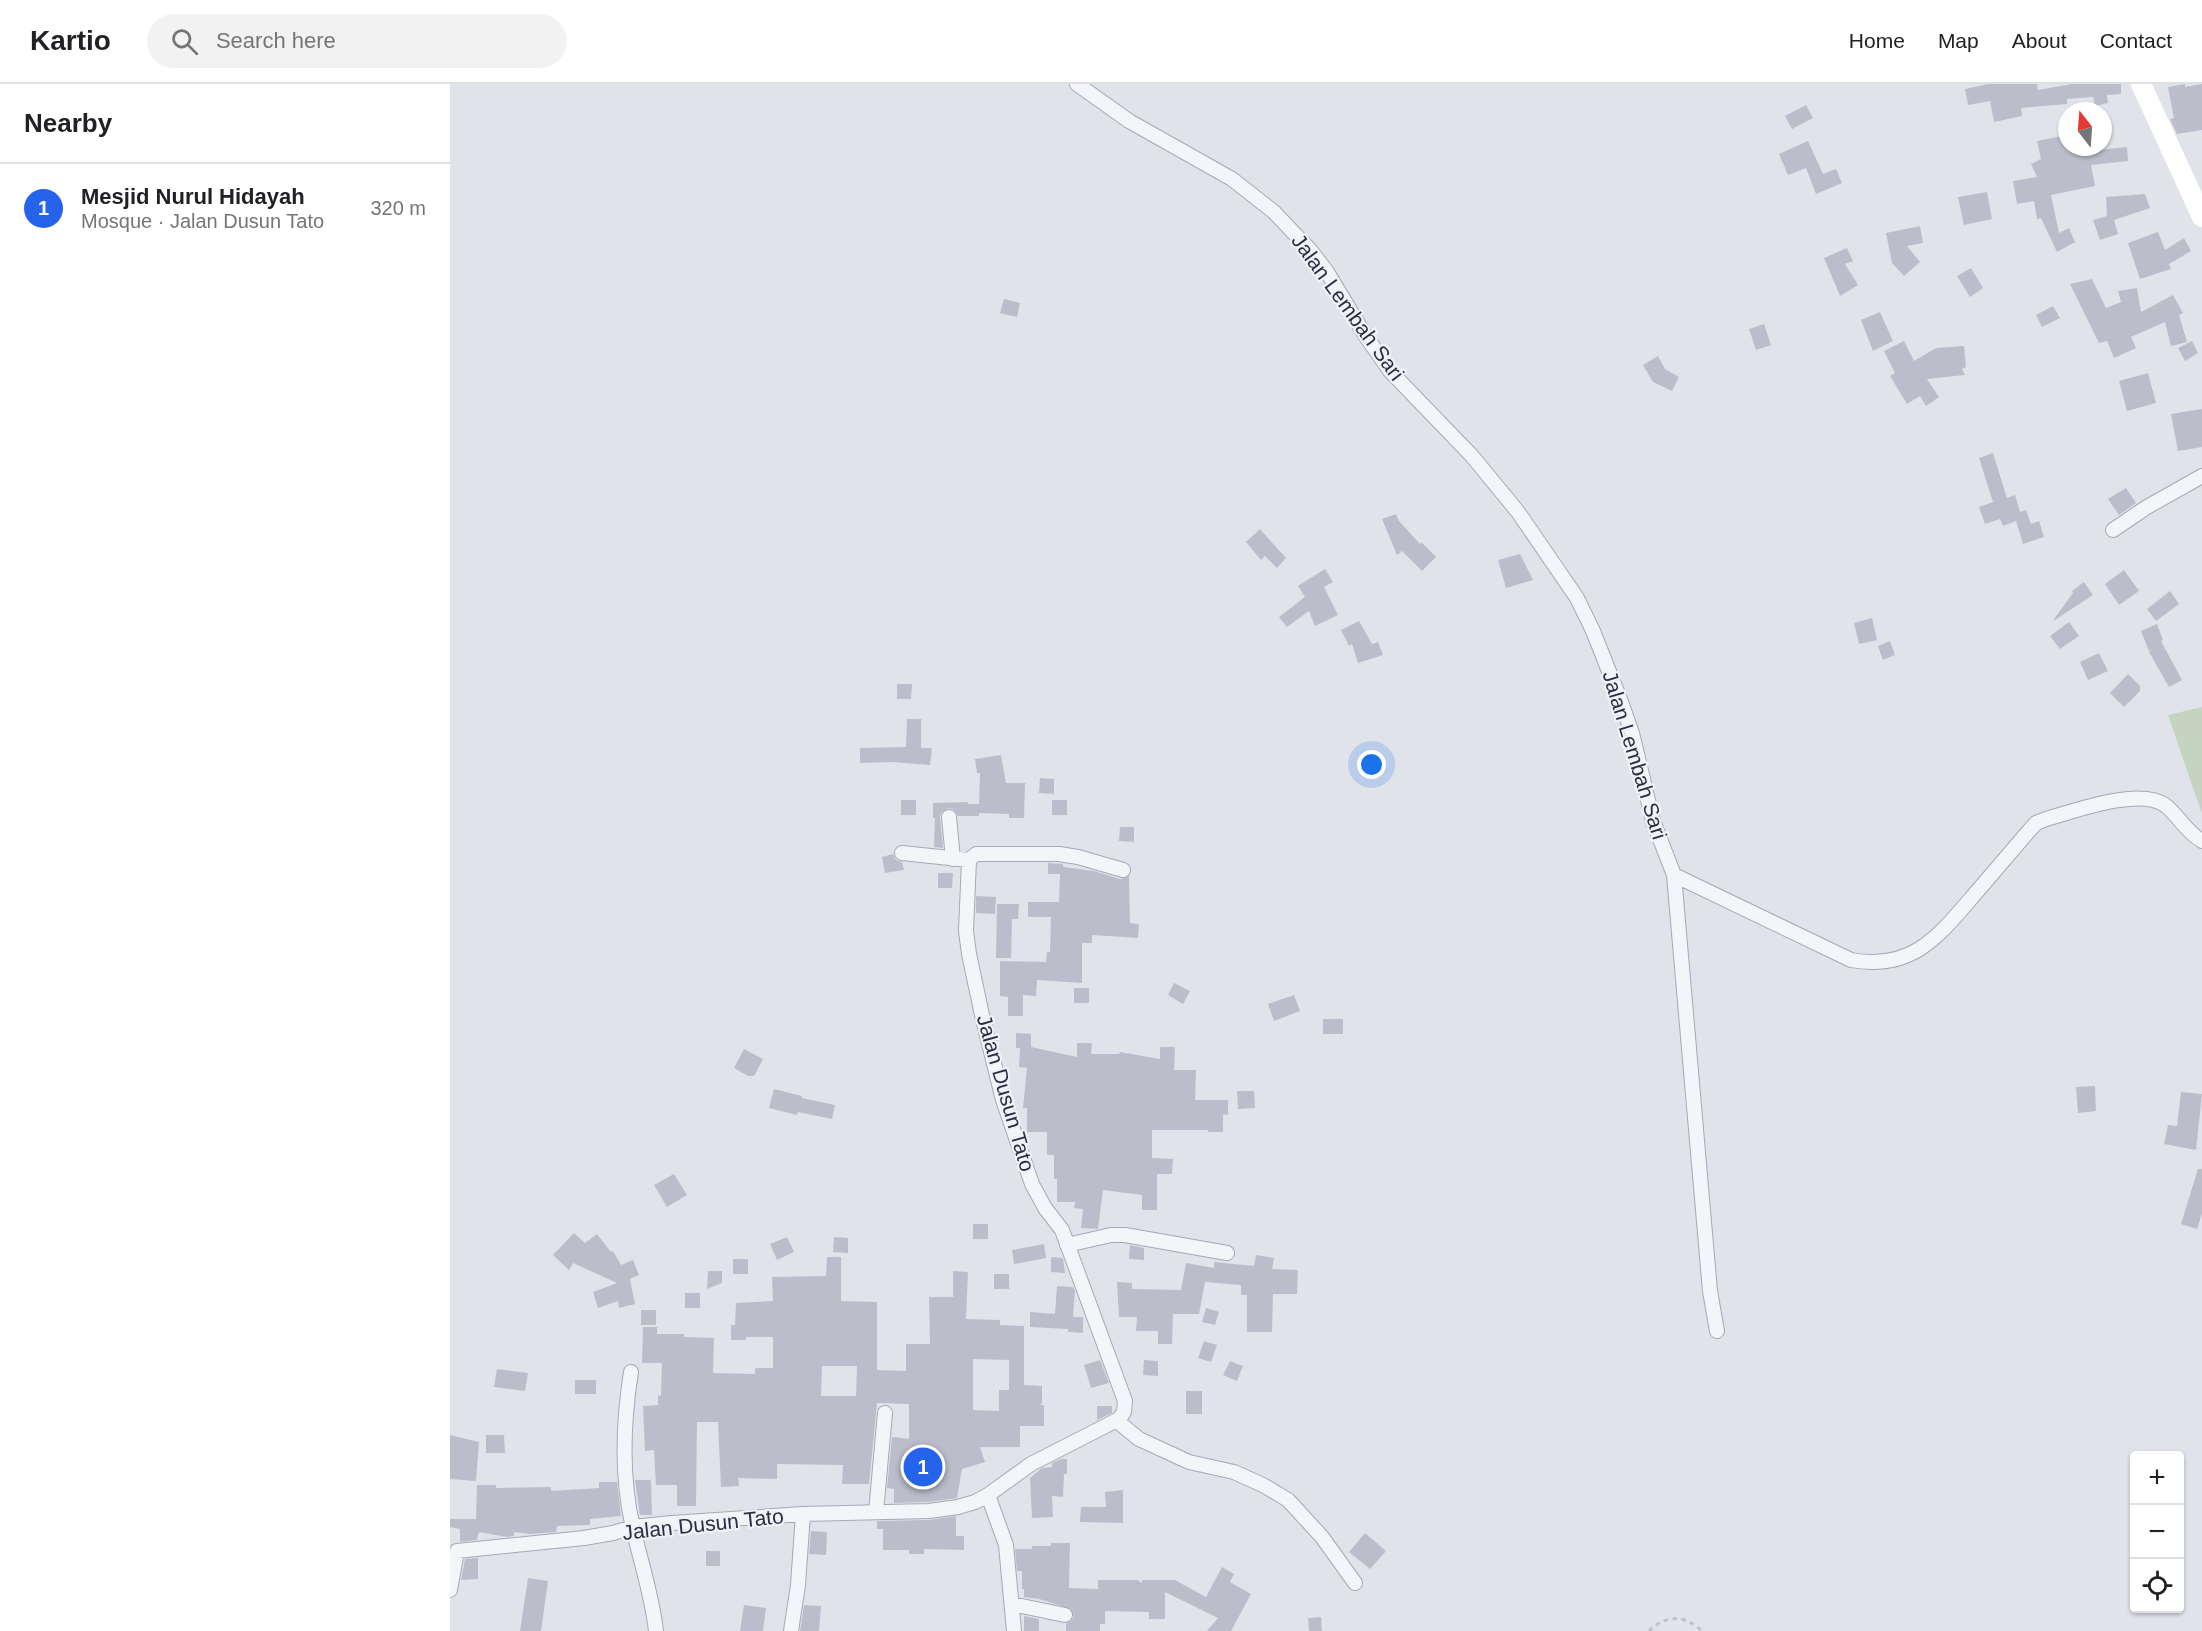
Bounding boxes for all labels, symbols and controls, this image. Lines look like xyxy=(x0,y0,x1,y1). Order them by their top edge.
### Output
search box xyxy=(147,14,567,68)
text: Kartio xyxy=(30,25,111,56)
icon: search xyxy=(168,25,201,58)
text: Search here xyxy=(216,28,336,53)
text: Home xyxy=(1849,29,1905,52)
text: Map xyxy=(1938,29,1979,52)
text: About xyxy=(2012,29,2067,52)
text: Contact xyxy=(2100,29,2172,52)
north arrow xyxy=(2058,102,2112,156)
text: Nearby xyxy=(24,108,112,138)
text: Mesjid Nurul Hidayah xyxy=(81,184,305,209)
text: 1 xyxy=(38,197,49,219)
text: 320 m xyxy=(370,197,426,219)
text: Mosque · Jalan Dusun Tato xyxy=(81,210,324,232)
street label: Jalan Lembah Sari xyxy=(1287,229,1409,385)
street label: Jalan Lembah Sari xyxy=(1598,668,1672,842)
your location xyxy=(1357,750,1386,779)
street label: Jalan Dusun Tato xyxy=(973,1012,1039,1174)
pin: 1 xyxy=(904,1444,942,1490)
map controls xyxy=(2130,1451,2184,1613)
button: + xyxy=(2130,1451,2184,1505)
street label: Jalan Dusun Tato xyxy=(621,1504,785,1544)
button: − xyxy=(2130,1505,2184,1559)
button: locate xyxy=(2130,1559,2184,1613)

